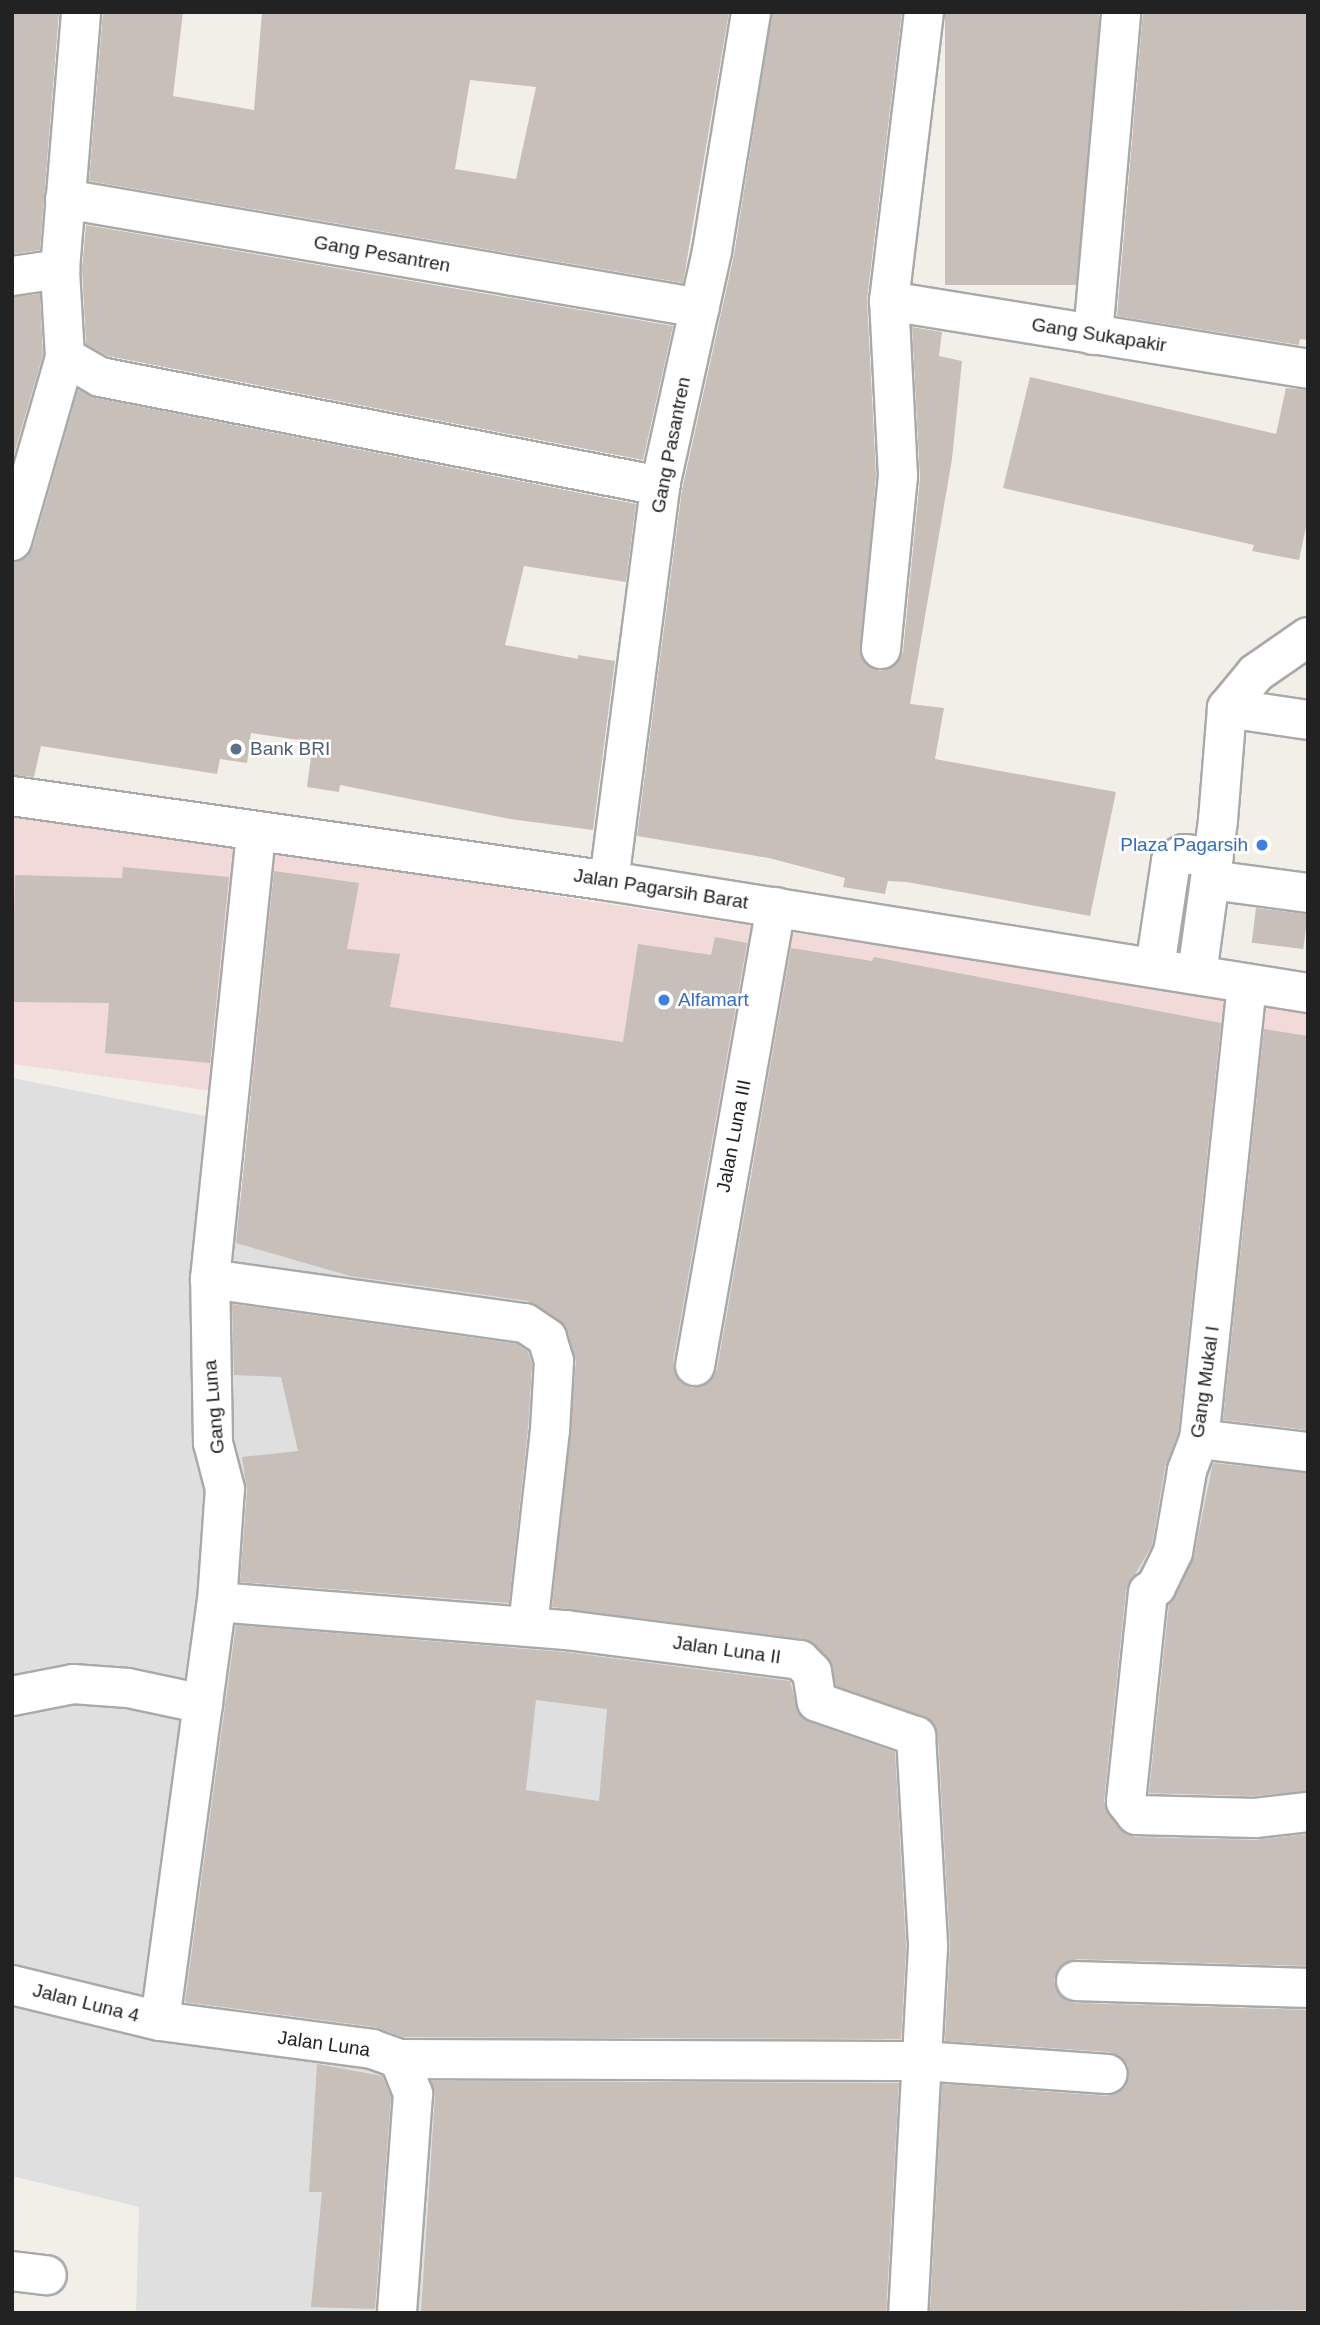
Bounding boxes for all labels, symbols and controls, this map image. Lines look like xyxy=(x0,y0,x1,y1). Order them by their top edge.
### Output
street label: Gang Pesantren xyxy=(312,231,452,277)
street label: Gang Sukapakir xyxy=(1030,313,1168,357)
street label: Gang Pasantren xyxy=(647,375,695,515)
place label: Bank BRI xyxy=(250,738,330,760)
marker: Bank BRI xyxy=(228,741,244,757)
place label: Plaza Pagarsih xyxy=(1120,834,1248,856)
marker: Plaza Pagarsih xyxy=(1254,837,1270,853)
street label: Jalan Pagarsih Barat xyxy=(572,864,750,914)
place label: Alfamart xyxy=(678,989,749,1011)
marker: Alfamart xyxy=(656,992,672,1008)
street label: Jalan Luna III xyxy=(712,1078,756,1194)
street label: Gang Mukal I xyxy=(1186,1324,1224,1440)
street label: Gang Luna xyxy=(199,1359,229,1455)
street label: Jalan Luna II xyxy=(672,1631,782,1669)
street label: Jalan Luna 4 xyxy=(30,1979,142,2027)
street label: Jalan Luna xyxy=(276,2026,372,2062)

